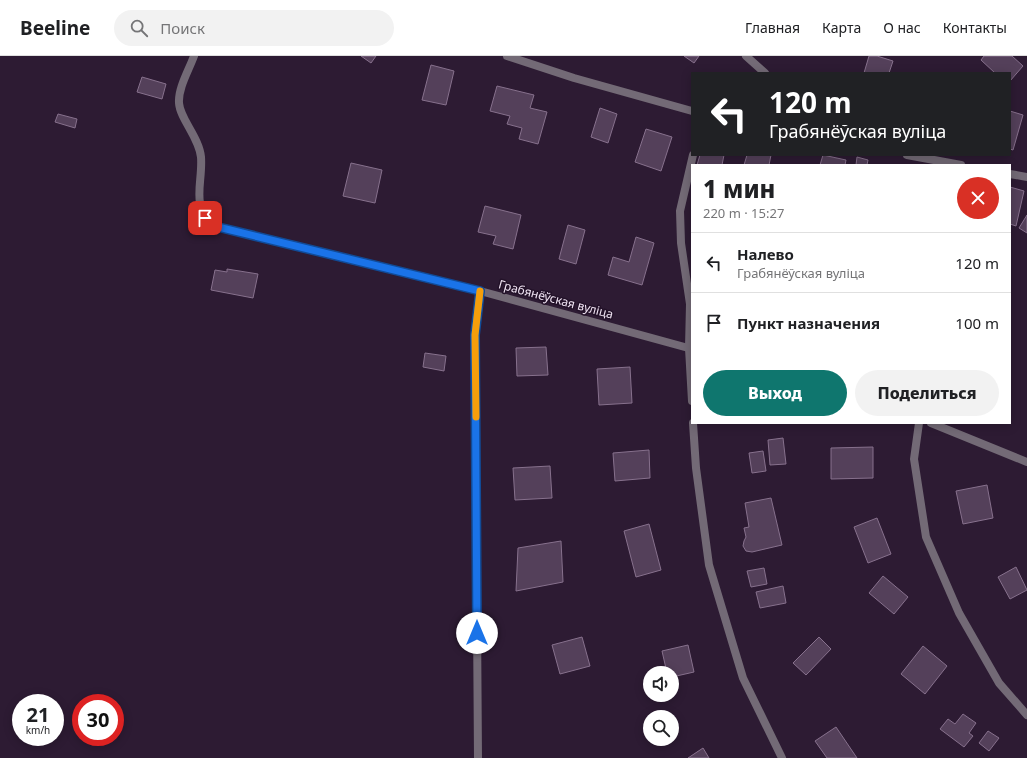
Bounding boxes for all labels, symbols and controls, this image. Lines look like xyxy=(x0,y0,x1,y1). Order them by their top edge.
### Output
search box xyxy=(114,10,394,46)
text: Beeline xyxy=(20,15,90,41)
icon: search xyxy=(128,17,150,39)
text: Поиск xyxy=(160,18,205,38)
text: Главная xyxy=(745,18,800,37)
text: Карта xyxy=(822,18,861,37)
text: О нас xyxy=(883,18,921,37)
text: Контакты xyxy=(943,18,1007,37)
text: 120 m xyxy=(769,83,852,121)
icon: left xyxy=(703,88,755,140)
text: Грабянёўская вуліца xyxy=(769,119,946,143)
text: 1 мин xyxy=(703,172,775,205)
button: close xyxy=(957,177,999,219)
pin xyxy=(188,201,222,235)
text: 220 m · 15:27 xyxy=(703,204,784,222)
icon: arrive xyxy=(194,207,216,229)
text: Налево xyxy=(737,244,794,264)
icon: left xyxy=(703,252,725,274)
text: 120 m xyxy=(955,253,999,273)
text: Грабянёўская вуліца xyxy=(737,264,865,282)
street label: Грабянёўская вуліца xyxy=(497,276,615,322)
icon: arrive xyxy=(703,312,725,334)
text: Пункт назначения xyxy=(737,313,880,333)
text: 100 m xyxy=(955,313,999,333)
button: Выход xyxy=(703,370,847,416)
button: Поделиться xyxy=(855,370,999,416)
position arrow xyxy=(456,612,498,654)
map controls xyxy=(643,666,679,746)
button: sound xyxy=(643,666,679,702)
speed limit sign: 30 xyxy=(72,694,124,746)
text: 21 xyxy=(27,701,49,728)
button: search xyxy=(643,710,679,746)
text: km/h xyxy=(26,723,50,737)

